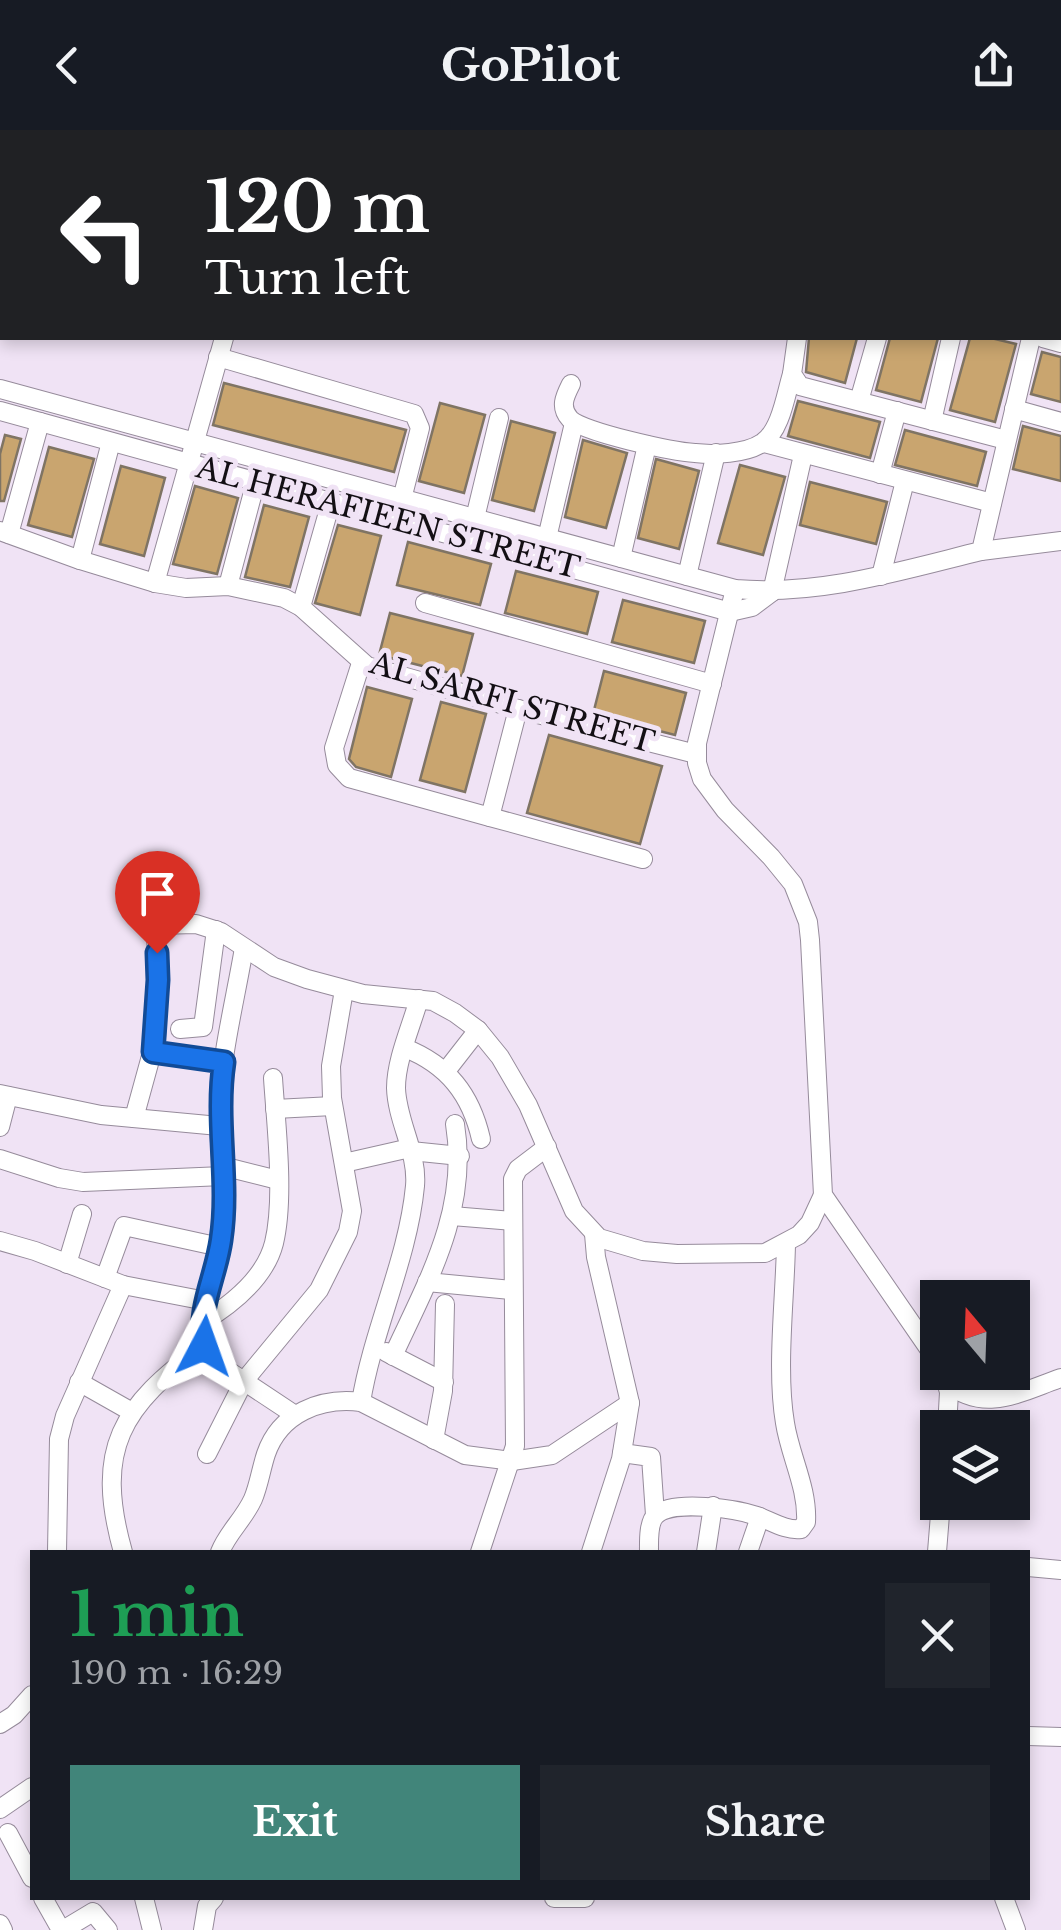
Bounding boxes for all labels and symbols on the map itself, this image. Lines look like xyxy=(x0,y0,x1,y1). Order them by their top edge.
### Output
street label: AL HERAFIEEN STREET xyxy=(191,448,584,587)
street label: AL SARFI STREET xyxy=(365,644,659,761)
pin xyxy=(115,851,200,954)
north arrow xyxy=(920,1280,1030,1390)
position arrow xyxy=(152,1294,256,1398)

